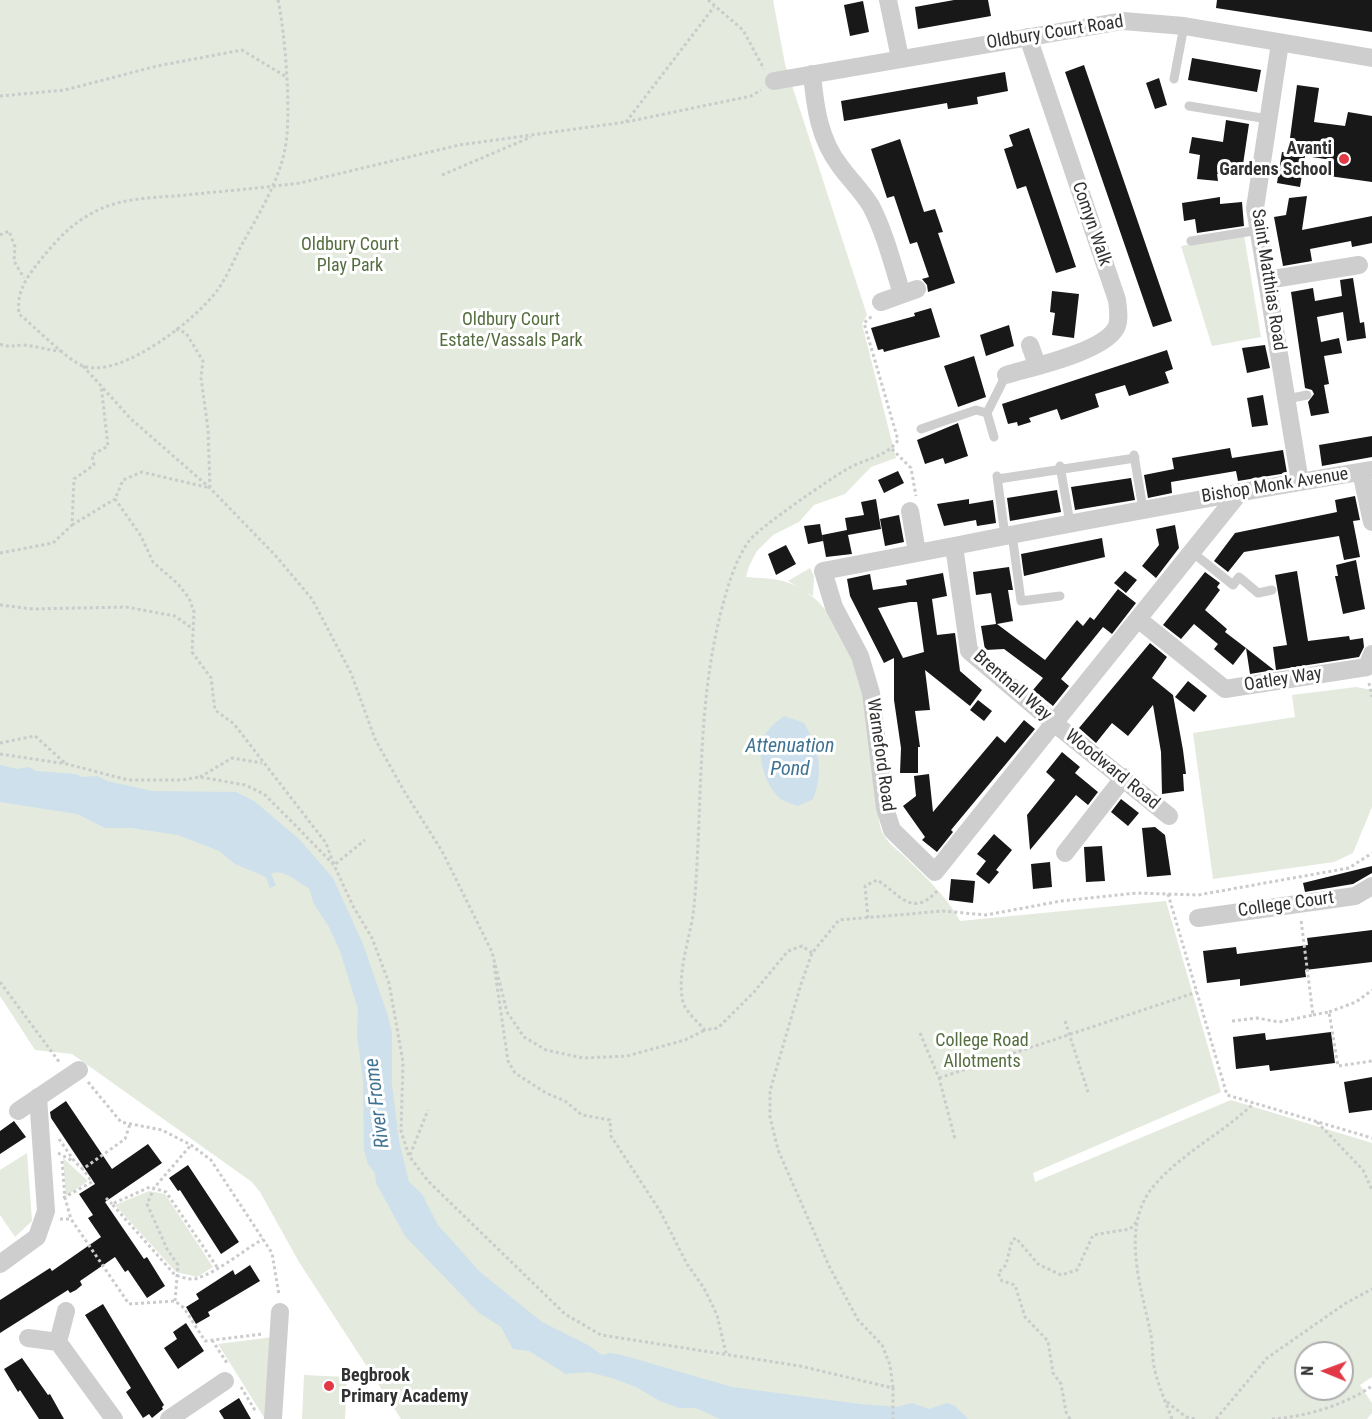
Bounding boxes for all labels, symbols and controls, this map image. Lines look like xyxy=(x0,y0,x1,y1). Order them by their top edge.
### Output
street label: Oldbury Court Road xyxy=(985,12,1125,54)
place label: Avanti Gardens School xyxy=(1219,138,1332,180)
marker: Avanti Gardens School xyxy=(1337,152,1351,166)
street label: Comyn Walk xyxy=(1067,179,1115,269)
street label: Saint Matthias Road xyxy=(1246,208,1290,352)
park label: Oldbury Court Play Park xyxy=(301,234,399,276)
park label: Oldbury Court Estate/Vassals Park xyxy=(439,309,583,352)
street label: Bishop Monk Avenue xyxy=(1200,464,1350,508)
street label: Brentnall Way xyxy=(968,646,1056,726)
street label: Oatley Way xyxy=(1243,663,1323,697)
street label: Warneford Road xyxy=(861,697,899,813)
street label: Woodward Road xyxy=(1060,725,1164,815)
water label: Attenuation Pond xyxy=(746,735,834,782)
street label: College Court xyxy=(1237,888,1335,922)
park label: College Road Allotments xyxy=(935,1030,1029,1072)
water label: River Frome xyxy=(361,1057,395,1149)
north arrow xyxy=(1294,1341,1354,1401)
place label: Begbrook Primary Academy xyxy=(341,1365,468,1408)
text: N xyxy=(1298,1366,1317,1376)
marker: Begbrook Primary Academy xyxy=(322,1379,336,1393)

